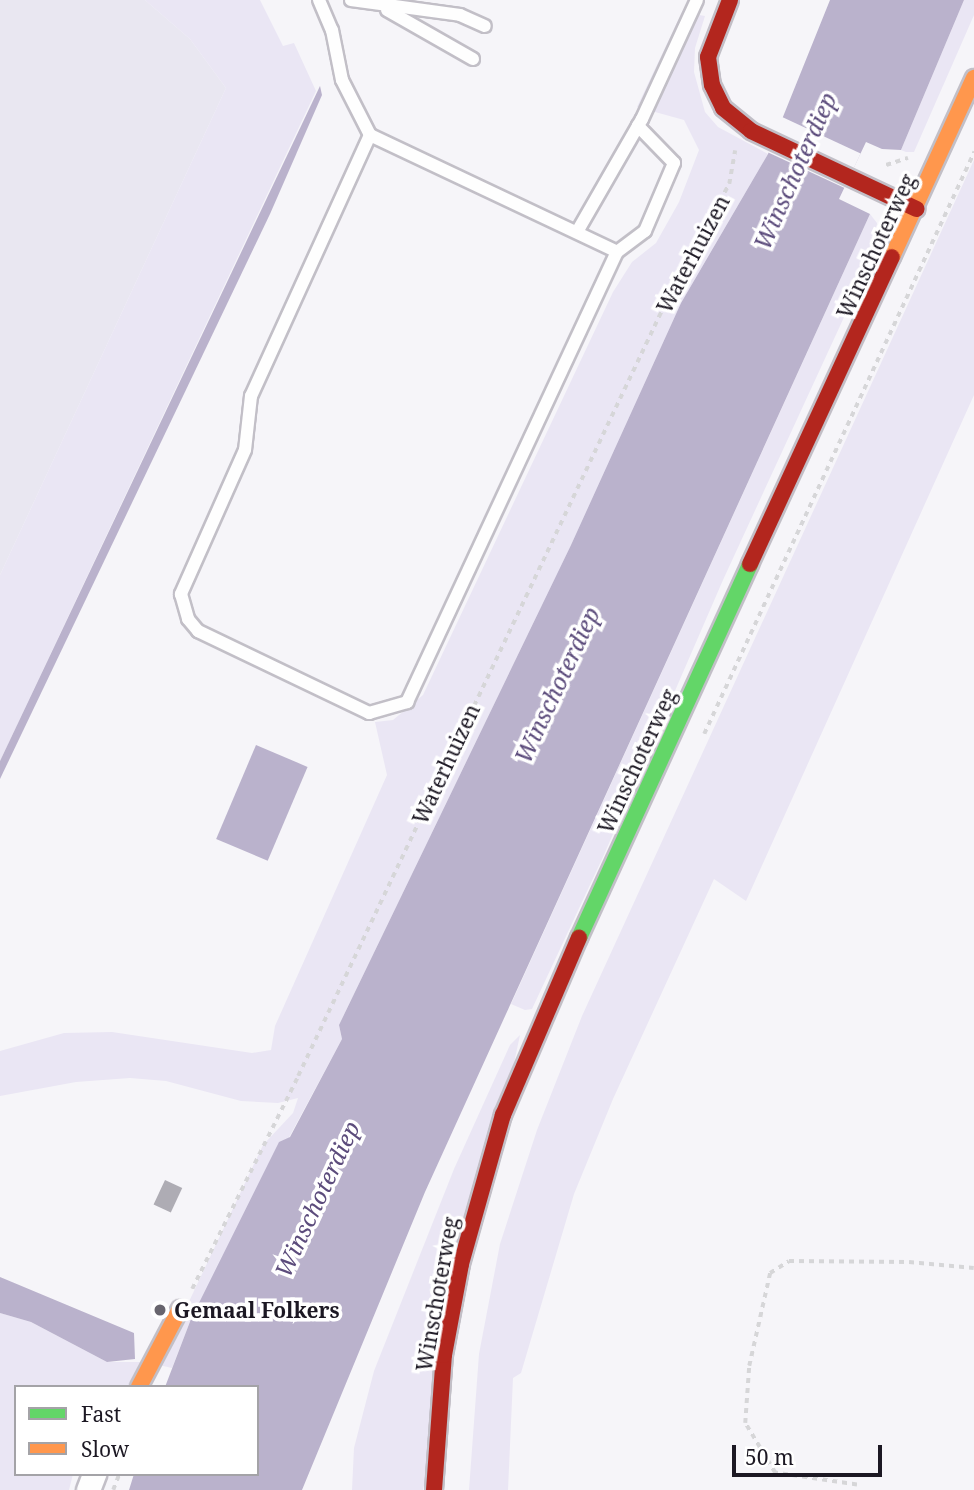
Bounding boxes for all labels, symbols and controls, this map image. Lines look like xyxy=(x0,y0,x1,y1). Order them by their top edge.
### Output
water label: Winschoterdiep xyxy=(748,88,842,254)
street label: Winschoterweg xyxy=(831,170,921,322)
street label: Waterhuizen xyxy=(651,191,735,317)
water label: Winschoterdiep xyxy=(509,603,605,767)
street label: Winschoterweg xyxy=(592,685,682,837)
street label: Waterhuizen xyxy=(407,700,485,828)
water label: Winschoterdiep xyxy=(269,1117,365,1281)
street label: Winschoterweg xyxy=(411,1215,463,1373)
place label: Gemaal Folkers xyxy=(174,1297,339,1323)
marker: Gemaal Folkers xyxy=(152,1302,168,1318)
legend xyxy=(14,1385,259,1476)
text: Fast xyxy=(81,1400,121,1428)
scale bar xyxy=(736,1430,886,1474)
text: Slow xyxy=(81,1435,129,1463)
text: 50 m xyxy=(745,1443,794,1471)

